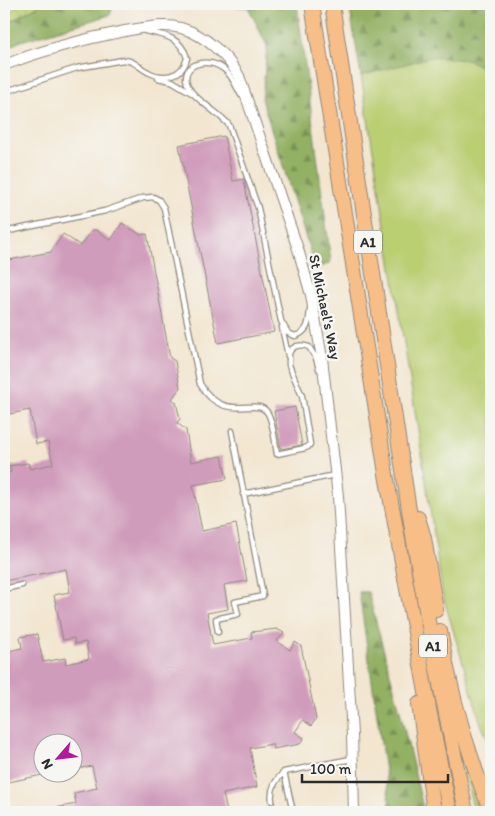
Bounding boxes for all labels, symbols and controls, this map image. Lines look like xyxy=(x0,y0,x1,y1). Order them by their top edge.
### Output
road number: A1 xyxy=(354,230,382,253)
street label: St Michael's Way xyxy=(305,253,345,361)
road number: A1 xyxy=(419,634,447,658)
north arrow xyxy=(32,734,82,784)
scale bar xyxy=(302,751,449,783)
text: N xyxy=(37,756,57,772)
text: 100 m xyxy=(310,760,352,778)

